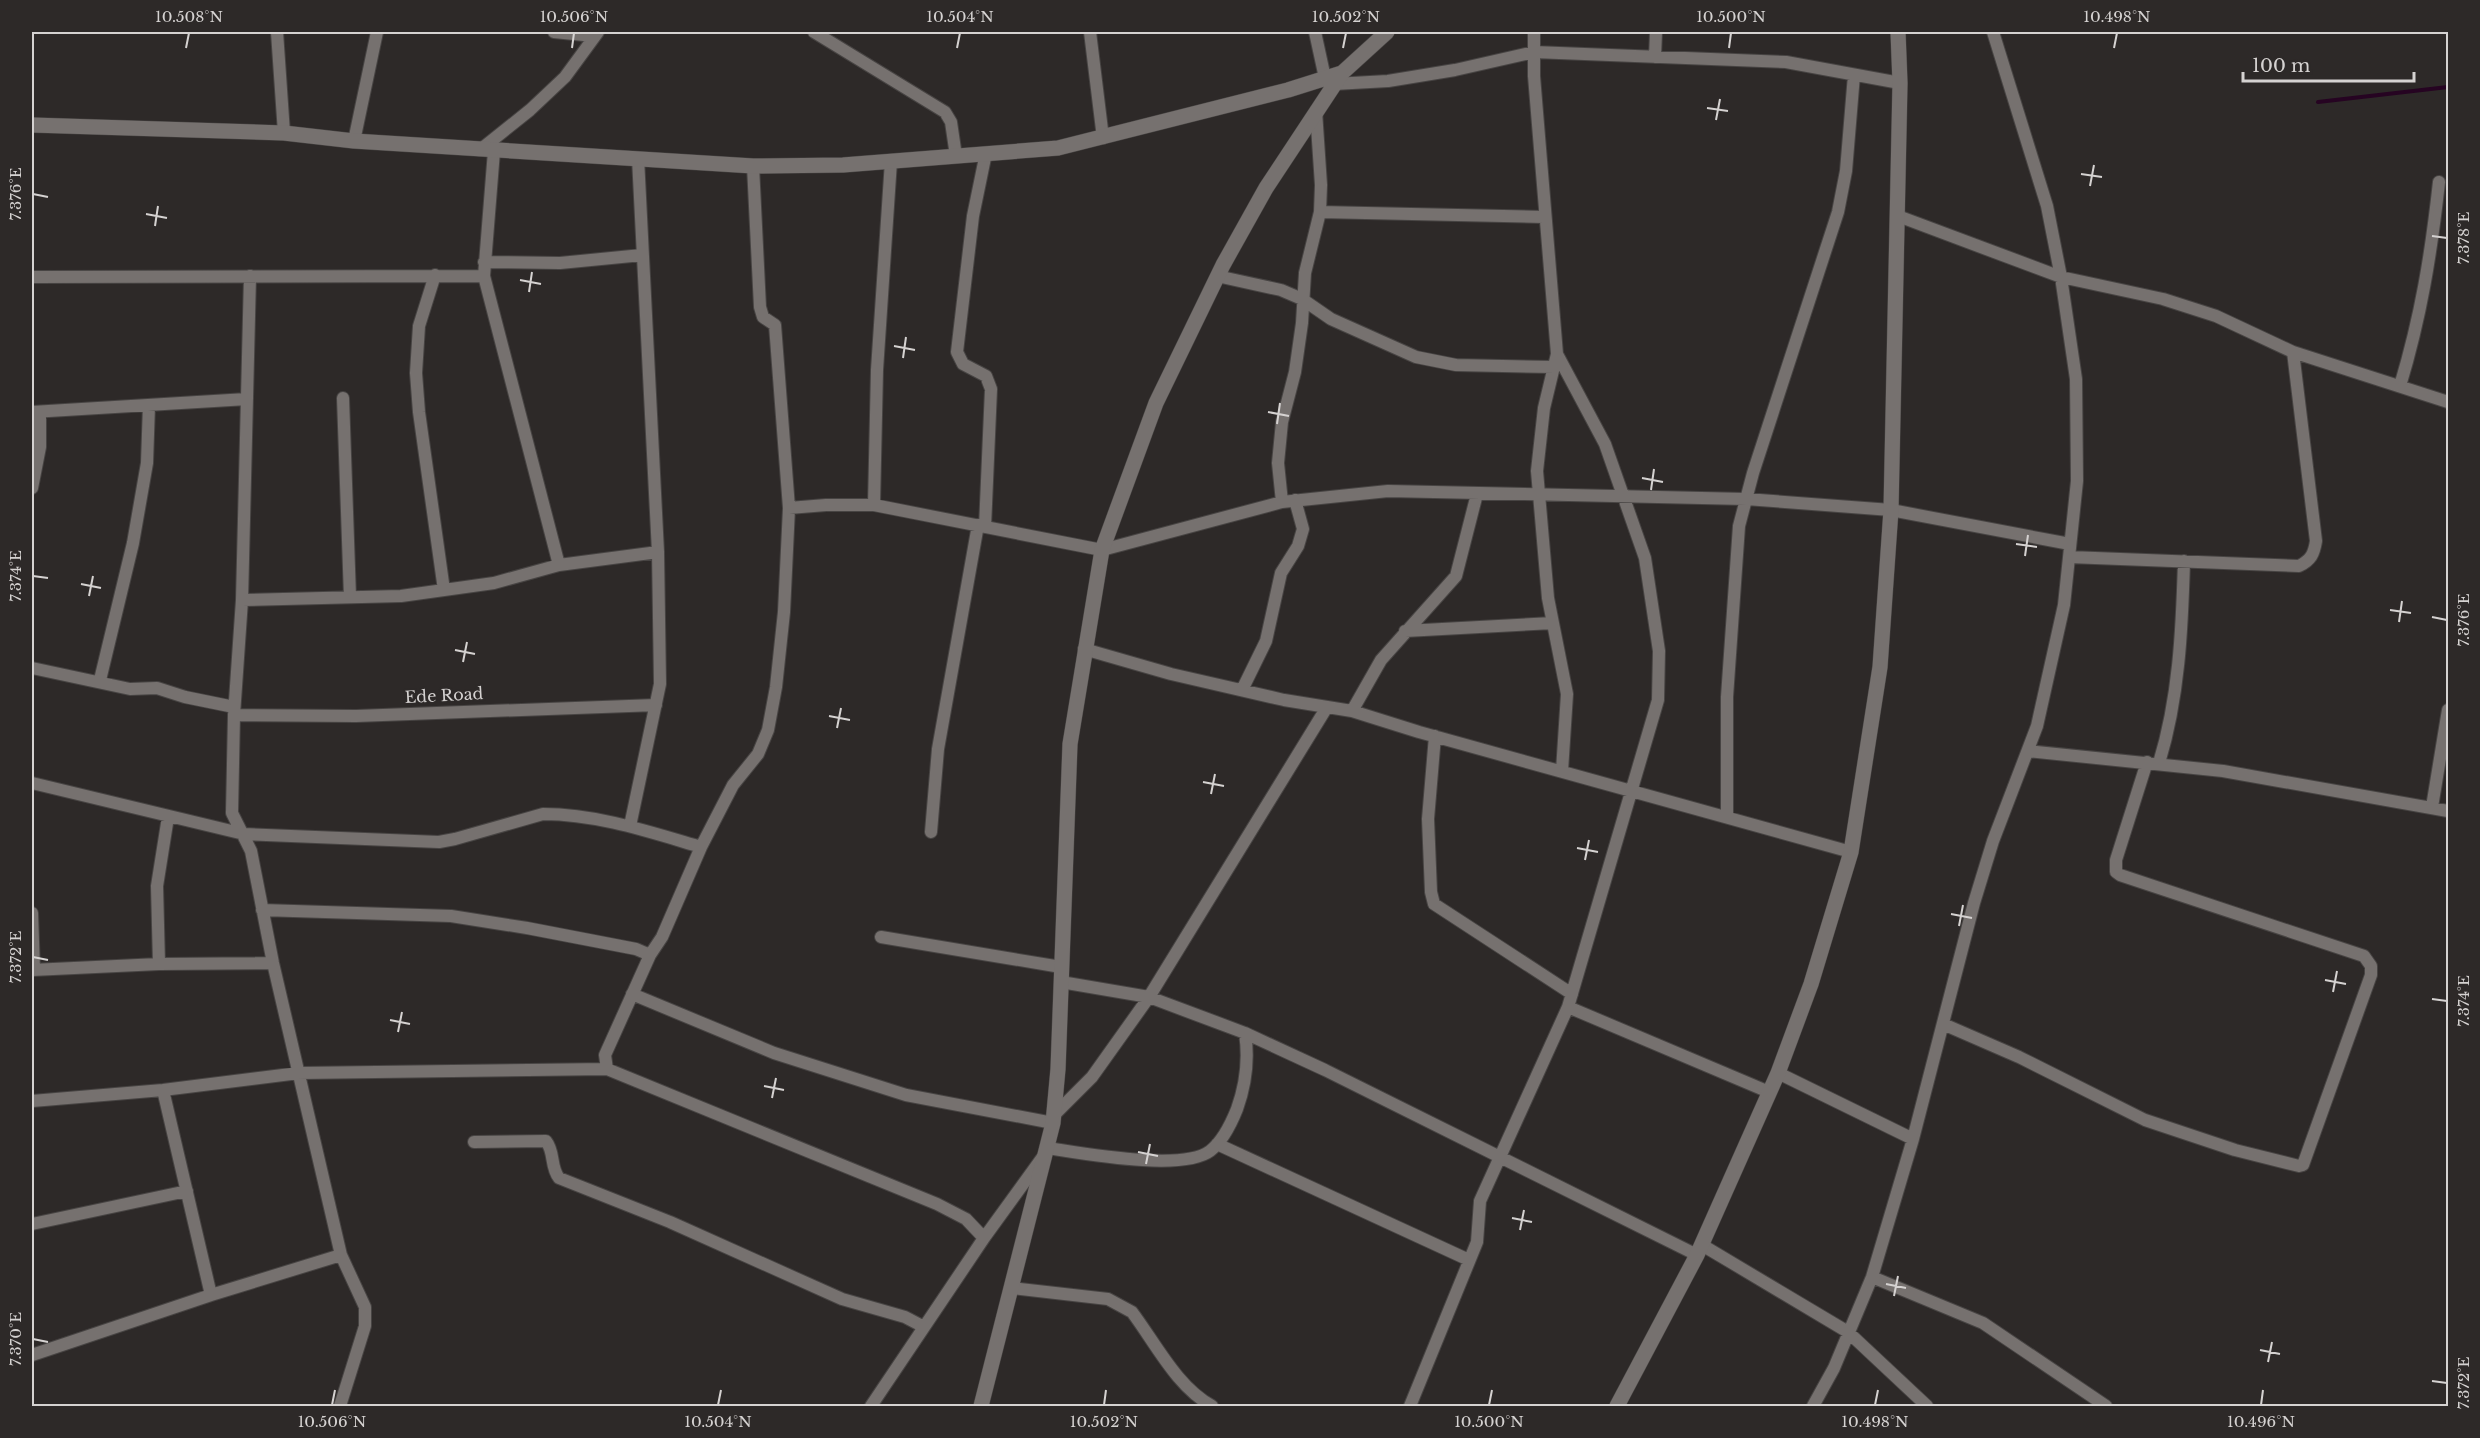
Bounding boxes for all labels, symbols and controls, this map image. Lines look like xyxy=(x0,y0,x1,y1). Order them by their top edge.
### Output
text: 10.508°N xyxy=(155,7,223,26)
text: 10.506°N xyxy=(540,7,608,26)
text: 10.504°N xyxy=(926,7,994,26)
text: 10.502°N xyxy=(1312,7,1380,26)
text: 10.500°N xyxy=(1696,7,1766,26)
text: 10.498°N xyxy=(2083,7,2151,26)
scale bar xyxy=(2243,45,2414,83)
text: 100 m xyxy=(2252,55,2310,77)
text: 7.376°E xyxy=(6,167,25,221)
text: 7.378°E xyxy=(2454,212,2473,264)
text: 7.374°E xyxy=(6,550,25,602)
text: 7.376°E xyxy=(2454,593,2473,647)
street label: Ede Road xyxy=(404,683,484,707)
text: 7.372°E xyxy=(6,931,25,983)
text: 7.374°E xyxy=(2454,975,2473,1027)
text: 7.370°E xyxy=(6,1312,25,1366)
text: 7.372°E xyxy=(2454,1357,2473,1409)
text: 10.506°N xyxy=(298,1412,366,1431)
text: 10.504°N xyxy=(684,1412,752,1431)
text: 10.502°N xyxy=(1070,1412,1138,1431)
text: 10.500°N xyxy=(1454,1412,1524,1431)
text: 10.498°N xyxy=(1841,1412,1909,1431)
text: 10.496°N xyxy=(2227,1412,2295,1431)

